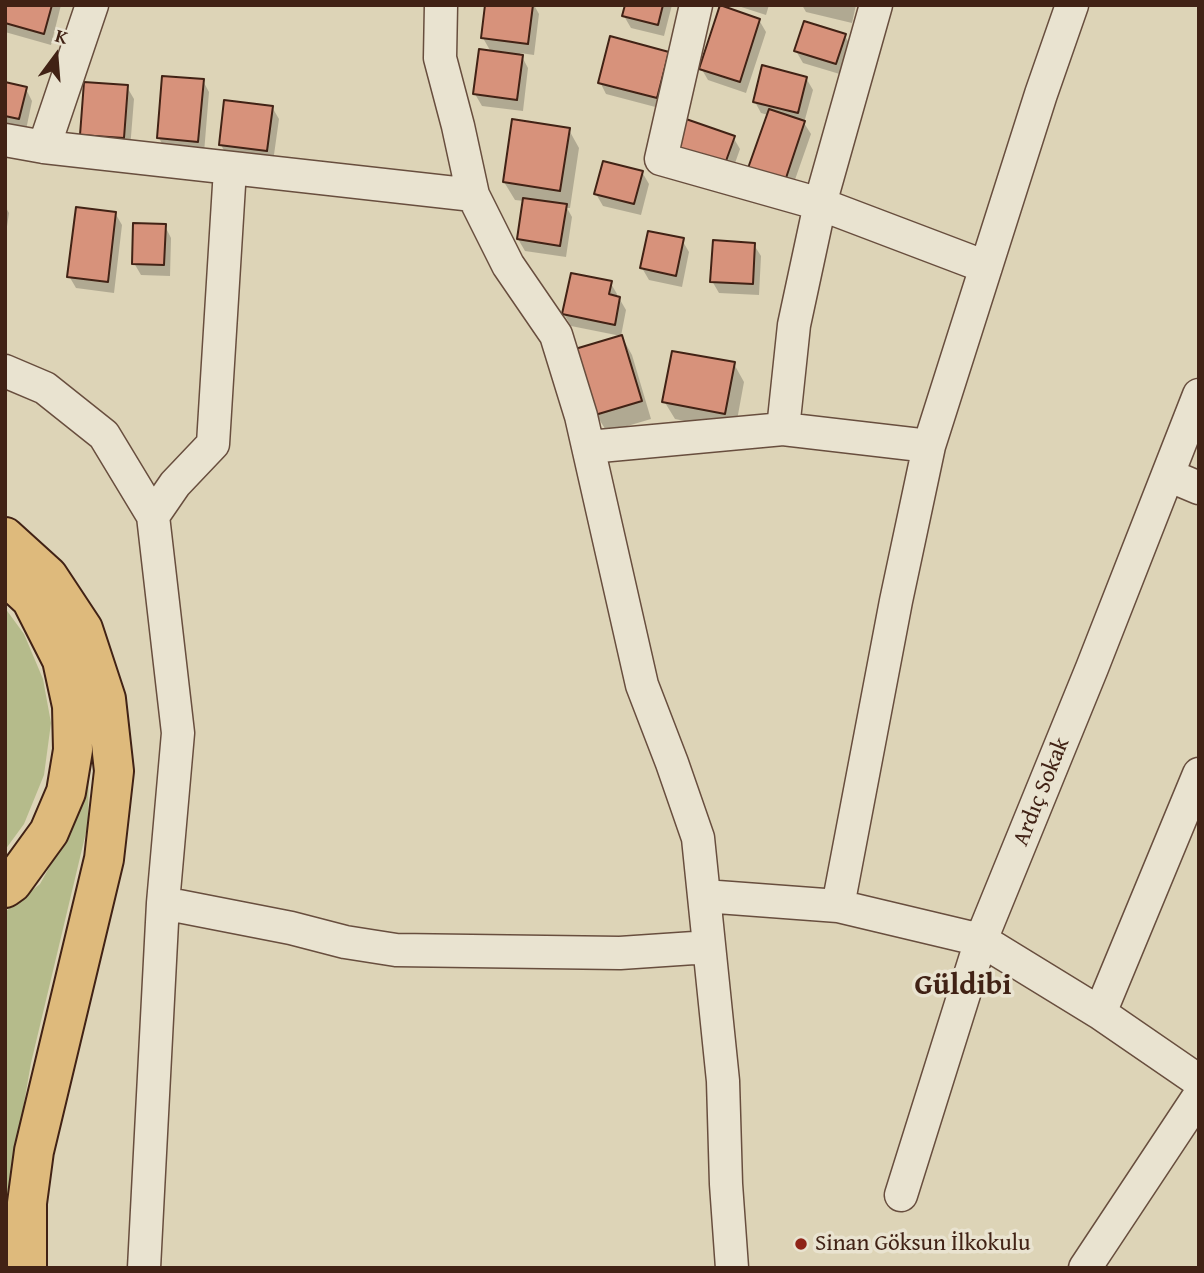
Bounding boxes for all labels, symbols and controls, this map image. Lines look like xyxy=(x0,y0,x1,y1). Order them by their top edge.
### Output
north arrow xyxy=(21,21,91,91)
text: K xyxy=(52,21,71,51)
street label: Ardıç Sokak xyxy=(1008,734,1076,850)
district label: Güldibi xyxy=(915,968,1011,1004)
place label: Sinan Göksun İlkokulu xyxy=(815,1230,1030,1258)
marker: Sinan Göksun İlkokulu xyxy=(793,1236,809,1252)

